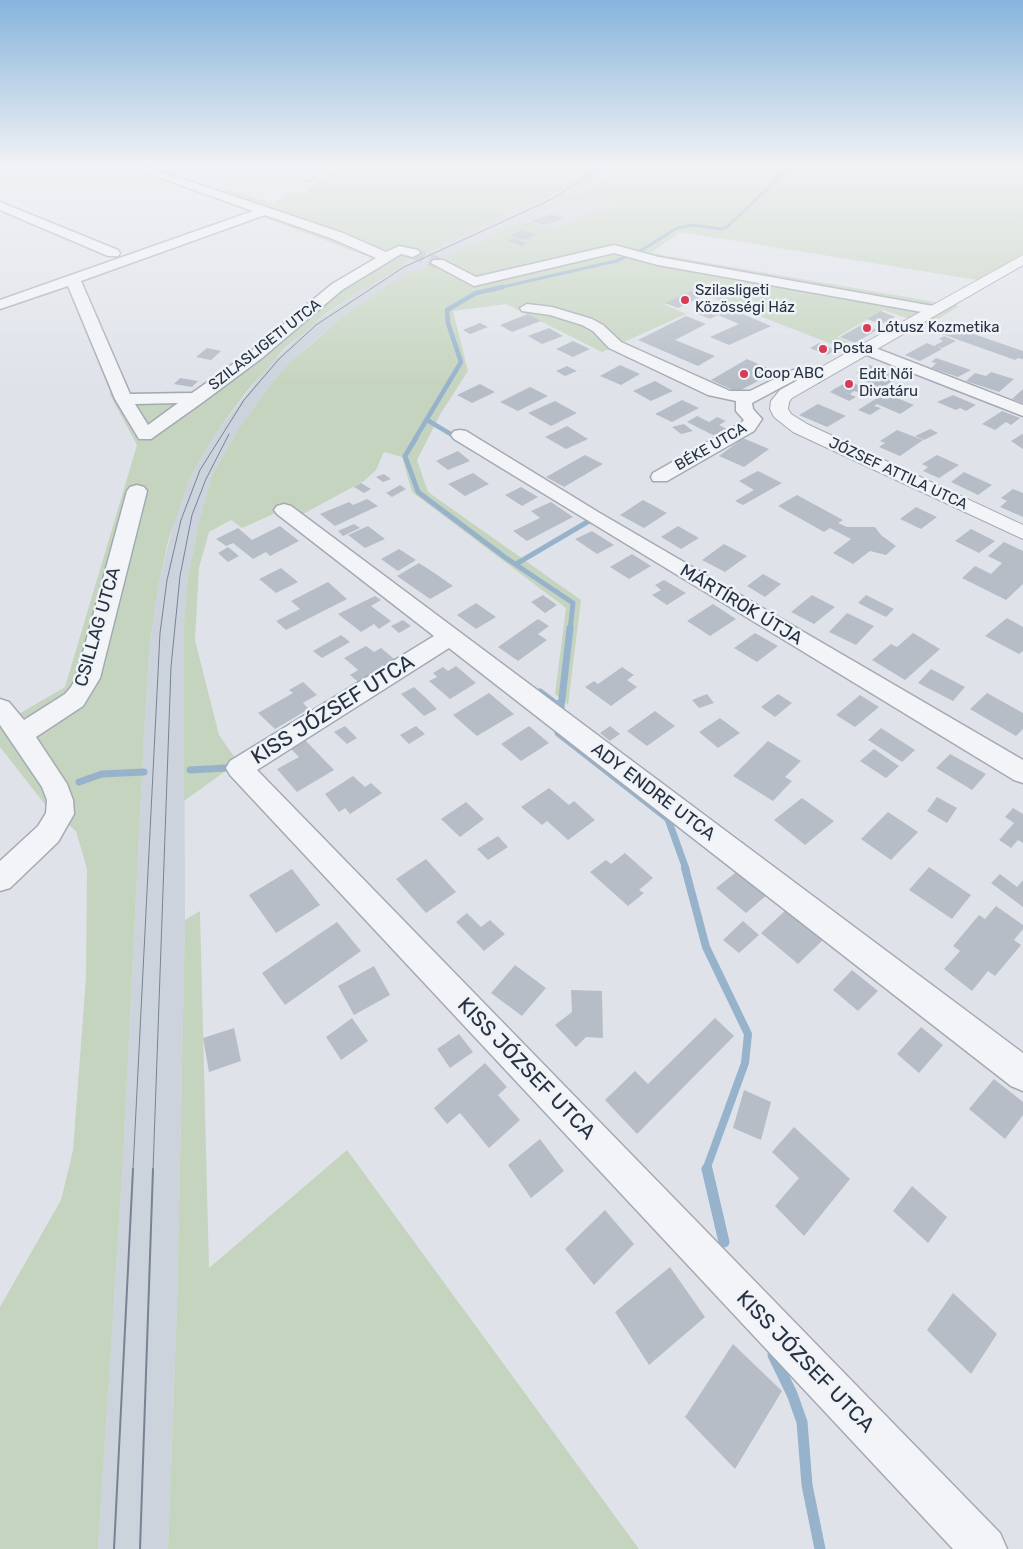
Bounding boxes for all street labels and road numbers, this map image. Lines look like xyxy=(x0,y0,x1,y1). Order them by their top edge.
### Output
street label: SZILASLIGETI UTCA xyxy=(205,296,325,394)
street label: BÉKE UTCA xyxy=(672,419,750,475)
street label: JÓZSEF ATTILA UTCA xyxy=(826,434,970,514)
street label: MÁRTÍROK ÚTJA xyxy=(676,560,806,650)
street label: CSILLAG UTCA xyxy=(71,565,125,689)
street label: KISS JÓZSEF UTCA xyxy=(247,650,419,770)
street label: ADY ENDRE UTCA xyxy=(587,738,719,846)
street label: KISS JÓZSEF UTCA xyxy=(452,993,600,1145)
street label: KISS JÓZSEF UTCA xyxy=(731,1286,879,1438)

